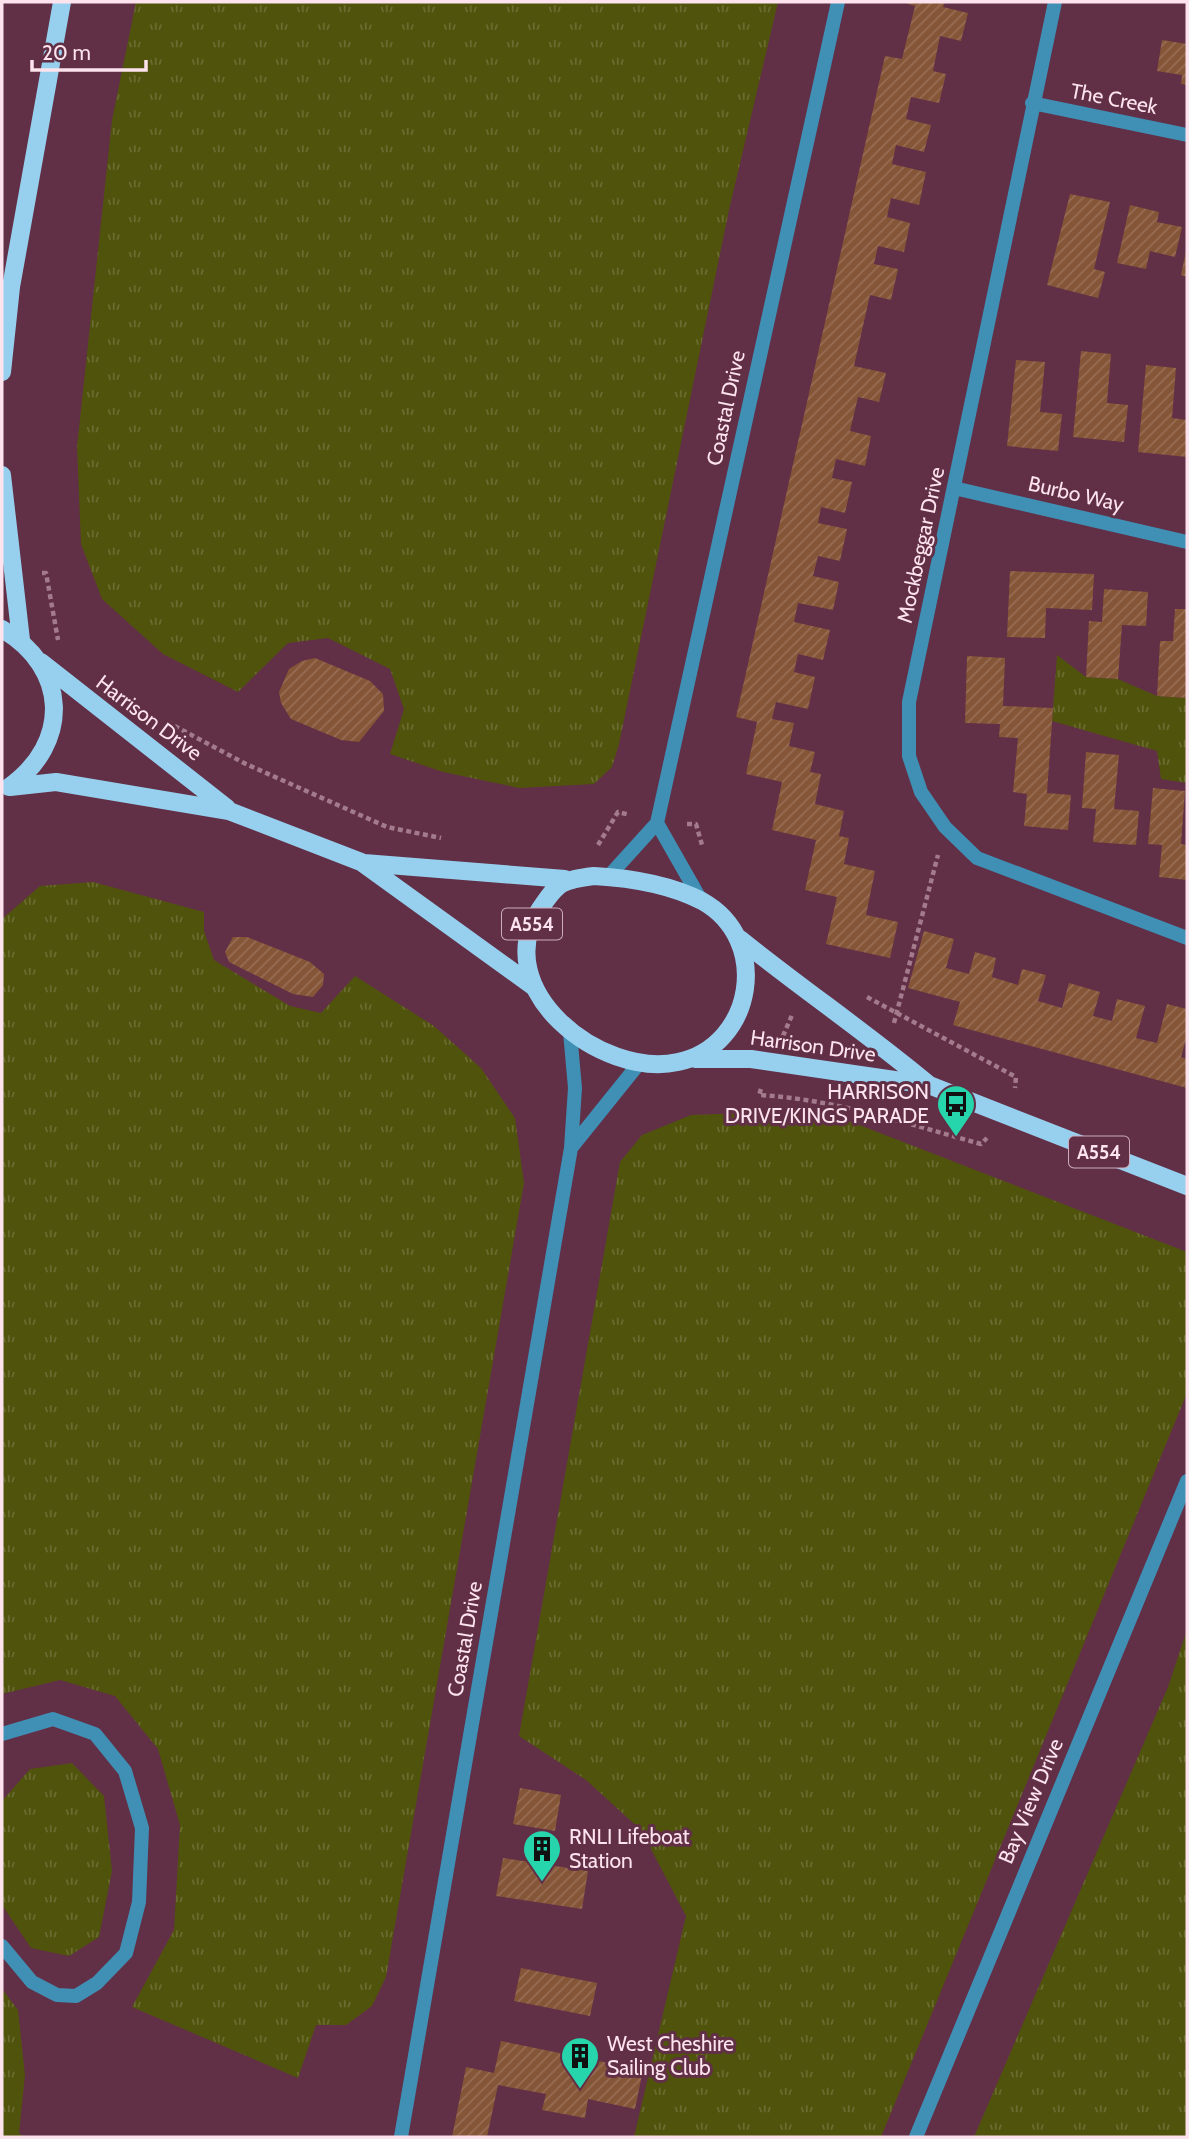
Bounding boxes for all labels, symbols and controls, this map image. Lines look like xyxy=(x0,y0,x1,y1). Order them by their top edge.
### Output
scale bar xyxy=(32,28,145,72)
text: 20 m xyxy=(42,40,91,65)
street label: The Creek xyxy=(1069,78,1160,119)
street label: Coastal Drive xyxy=(701,348,750,468)
street label: Mockbeggar Drive xyxy=(892,464,949,625)
street label: Burbo Way xyxy=(1026,470,1127,517)
street label: Harrison Drive xyxy=(91,670,207,766)
road number: A554 xyxy=(502,908,562,940)
street label: Harrison Drive xyxy=(749,1024,878,1067)
place label: HARRISON DRIVE/KINGS PARADE xyxy=(725,1079,929,1128)
bus stop icon: HARRISON DRIVE/KINGS PARADE xyxy=(935,1083,977,1138)
road number: A554 xyxy=(1069,1136,1129,1168)
street label: Coastal Drive xyxy=(442,1579,487,1699)
street label: Bay View Drive xyxy=(993,1734,1068,1867)
place label: RNLI Lifeboat Station xyxy=(569,1824,690,1873)
building icon: RNLI Lifeboat Station xyxy=(521,1828,563,1883)
place label: West Cheshire Sailing Club xyxy=(607,2031,734,2080)
building icon: West Cheshire Sailing Club xyxy=(559,2035,601,2090)

